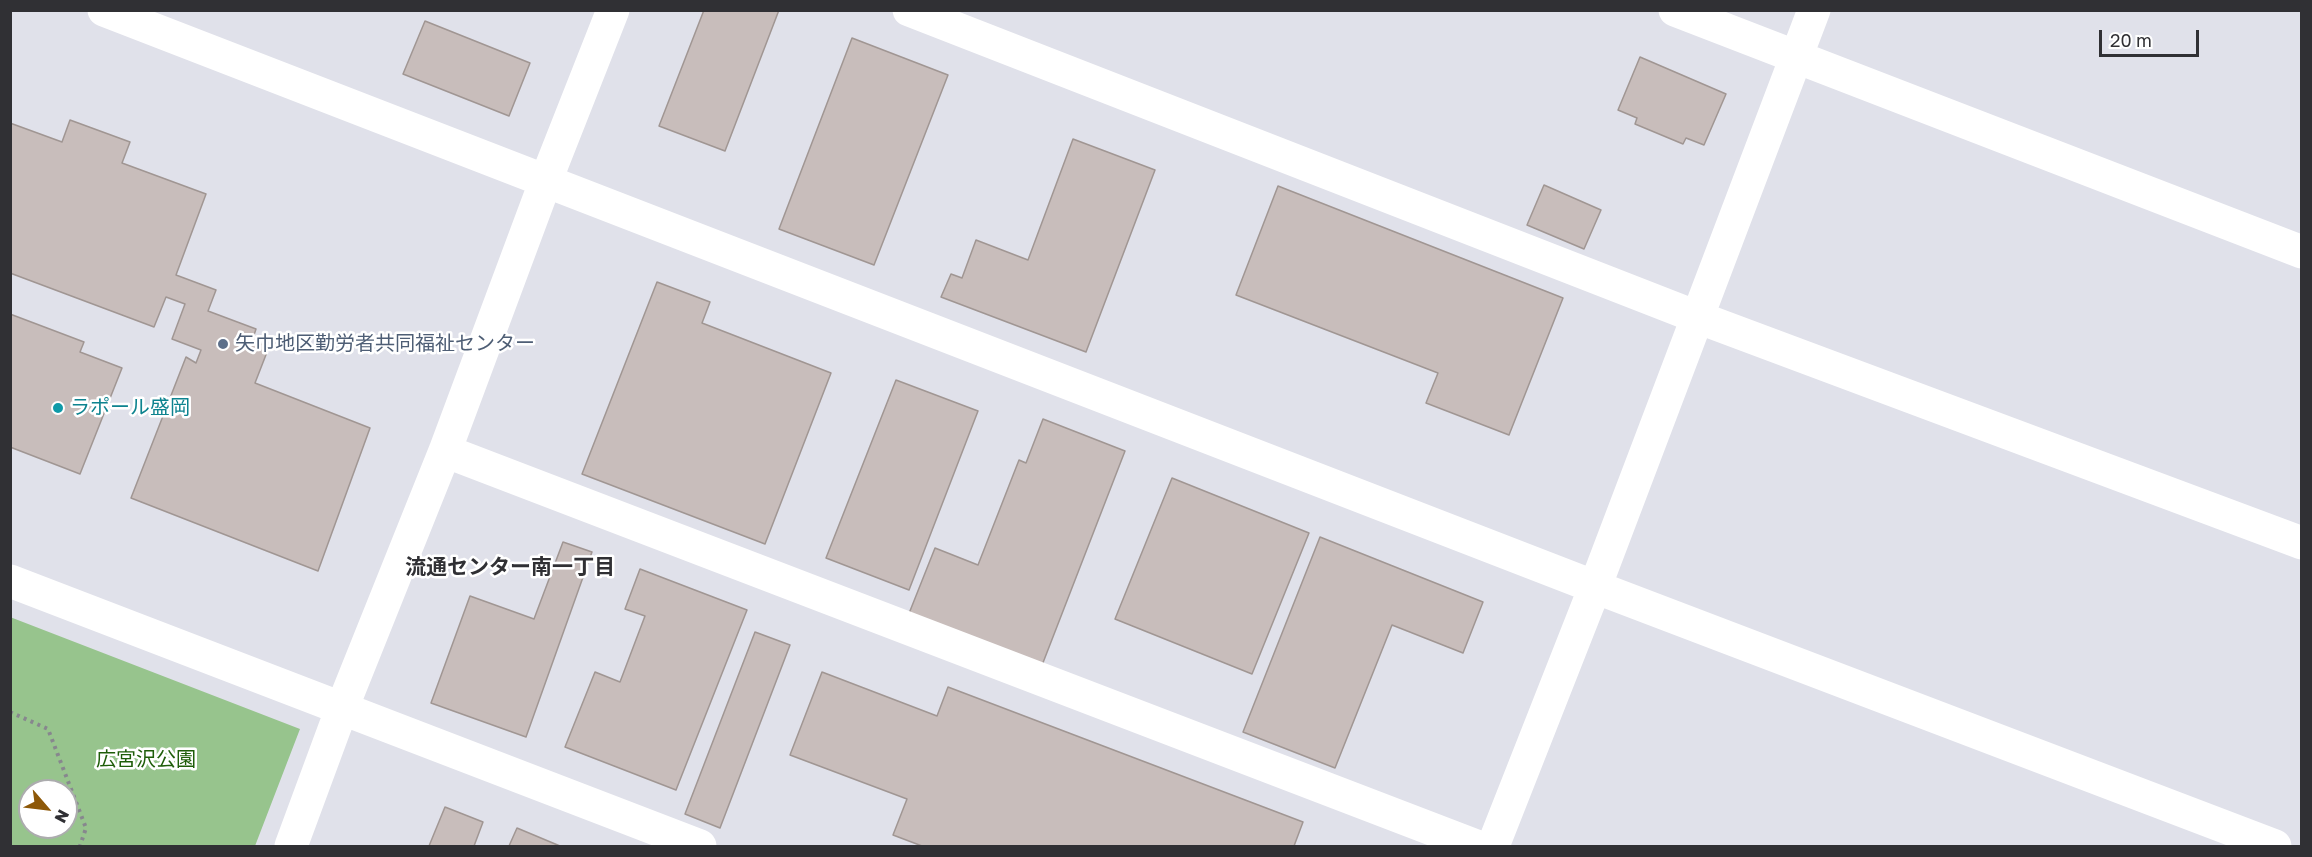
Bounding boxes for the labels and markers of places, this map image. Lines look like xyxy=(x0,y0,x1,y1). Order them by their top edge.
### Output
place label: 矢巾地区勤労者共同福祉センター xyxy=(235,332,535,356)
marker: 矢巾地区勤労者共同福祉センター xyxy=(216,337,230,351)
place label: ラポール盛岡 xyxy=(70,396,190,420)
marker: ラポール盛岡 xyxy=(51,401,65,415)

